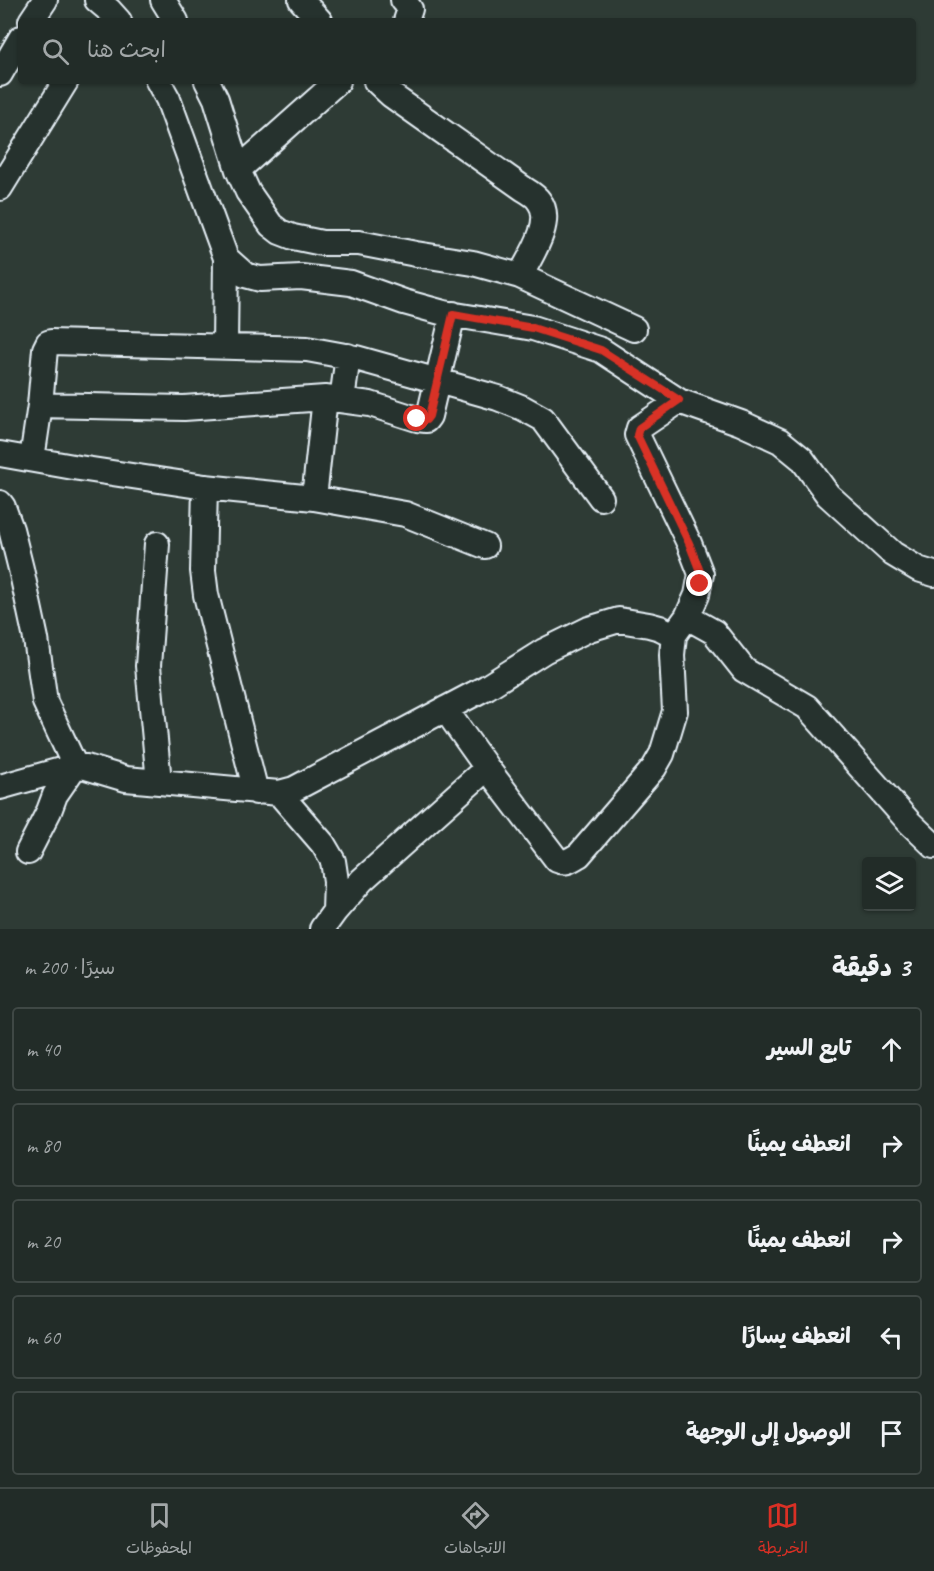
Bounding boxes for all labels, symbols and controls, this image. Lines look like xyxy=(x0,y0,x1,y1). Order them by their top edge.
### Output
search box xyxy=(18,18,916,84)
icon: search xyxy=(39,35,72,68)
text: ابحث هنا xyxy=(87,36,166,64)
route start xyxy=(403,405,429,431)
route end xyxy=(686,570,712,596)
map controls xyxy=(862,857,916,911)
button: layers xyxy=(862,857,916,911)
text: 3 دقيقة xyxy=(832,951,910,984)
text: سيرًا · 200 m xyxy=(24,955,115,980)
icon: ahead xyxy=(875,1033,908,1066)
text: تابع السير xyxy=(767,1034,851,1062)
text: 40 m xyxy=(26,1037,60,1062)
icon: right xyxy=(875,1129,908,1162)
text: انعطف يمينًا xyxy=(747,1130,851,1158)
text: 80 m xyxy=(26,1133,60,1158)
icon: right xyxy=(875,1225,908,1258)
text: انعطف يمينًا xyxy=(747,1226,851,1254)
text: 20 m xyxy=(26,1229,60,1254)
icon: left xyxy=(875,1321,908,1354)
text: انعطف يسارًا xyxy=(742,1322,851,1350)
text: 60 m xyxy=(26,1325,60,1350)
icon: arrive xyxy=(875,1417,908,1450)
text: الوصول إلى الوجهة xyxy=(686,1418,851,1446)
tab: المحفوظات xyxy=(126,1499,192,1562)
tab: الاتجاهات xyxy=(444,1499,506,1562)
tab: الخريطة xyxy=(758,1499,808,1562)

